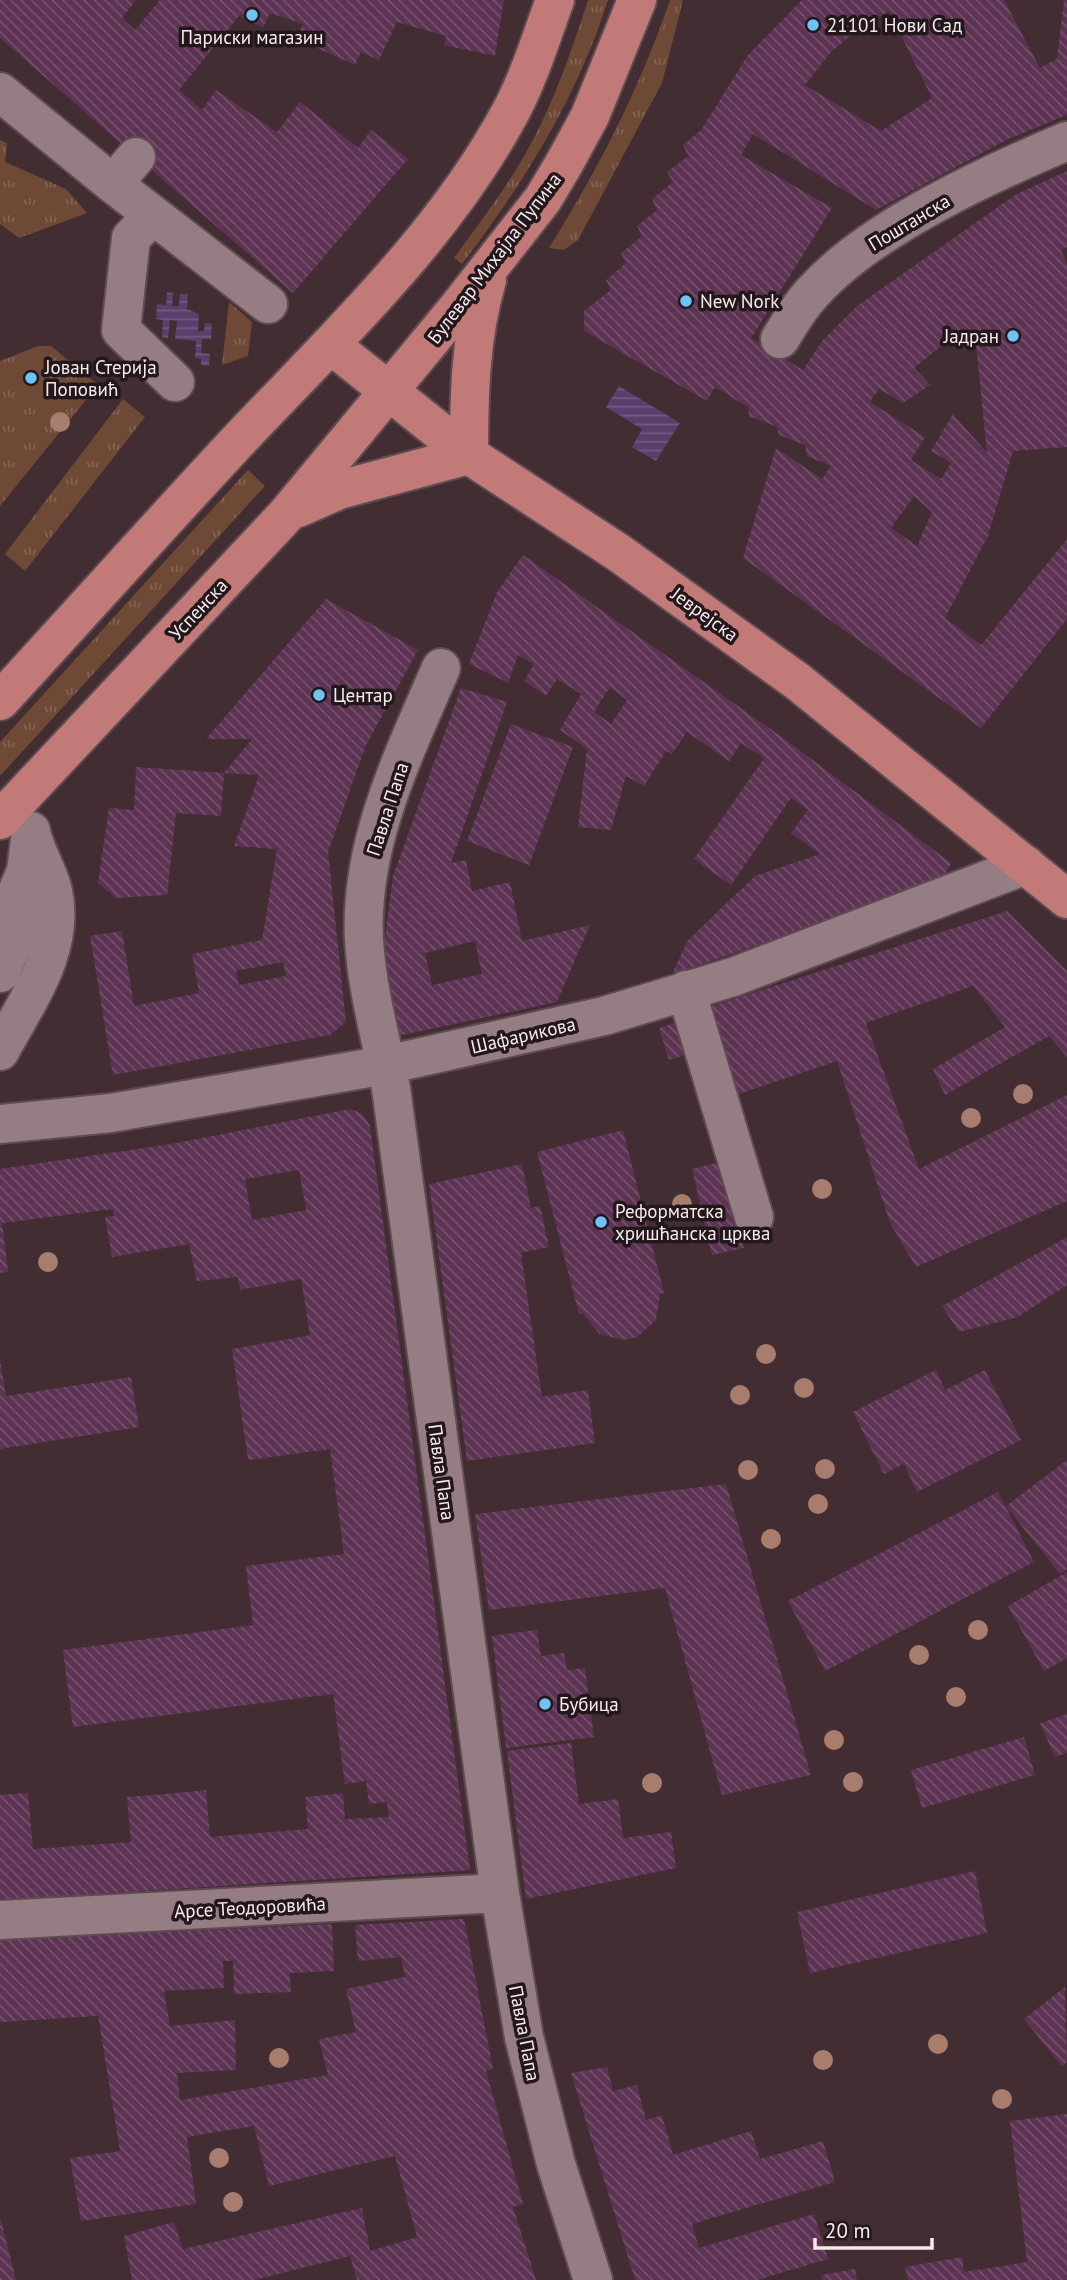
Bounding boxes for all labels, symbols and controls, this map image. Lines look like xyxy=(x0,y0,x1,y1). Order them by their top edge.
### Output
marker: Париски магазин xyxy=(244,7,260,23)
place label: 21101 Нови Сад xyxy=(827,13,962,37)
marker: 21101 Нови Сад xyxy=(805,17,821,33)
place label: Париски магазин xyxy=(181,25,323,49)
street label: Булевар Михајла Пупина xyxy=(422,168,566,348)
street label: Поштанска xyxy=(864,188,954,256)
place label: New Nork xyxy=(700,289,779,313)
marker: New Nork xyxy=(678,293,694,309)
place label: Јадран xyxy=(943,324,999,348)
marker: Јадран xyxy=(1005,328,1021,344)
place label: Јован Стерија Поповић xyxy=(44,355,157,401)
marker: Јован Стерија Поповић xyxy=(23,370,39,386)
street label: Успенска xyxy=(164,573,232,645)
street label: Јеврејска xyxy=(666,581,743,646)
place label: Центар xyxy=(333,683,393,707)
marker: Центар xyxy=(311,687,327,703)
street label: Павла Папа xyxy=(361,759,413,859)
street label: Шафарикова xyxy=(468,1011,578,1059)
place label: Реформатска хришћанска црква xyxy=(615,1199,770,1245)
marker: Реформатска хришћанска црква xyxy=(593,1214,609,1230)
street label: Павла Папа xyxy=(423,1422,461,1522)
place label: Бубица xyxy=(559,1692,619,1716)
marker: Бубица xyxy=(537,1696,553,1712)
street label: Арсе Теодоровића xyxy=(174,1891,326,1923)
street label: Павла Папа xyxy=(504,1983,546,2083)
scale bar xyxy=(815,2206,932,2250)
text: 20 m xyxy=(825,2217,871,2244)

